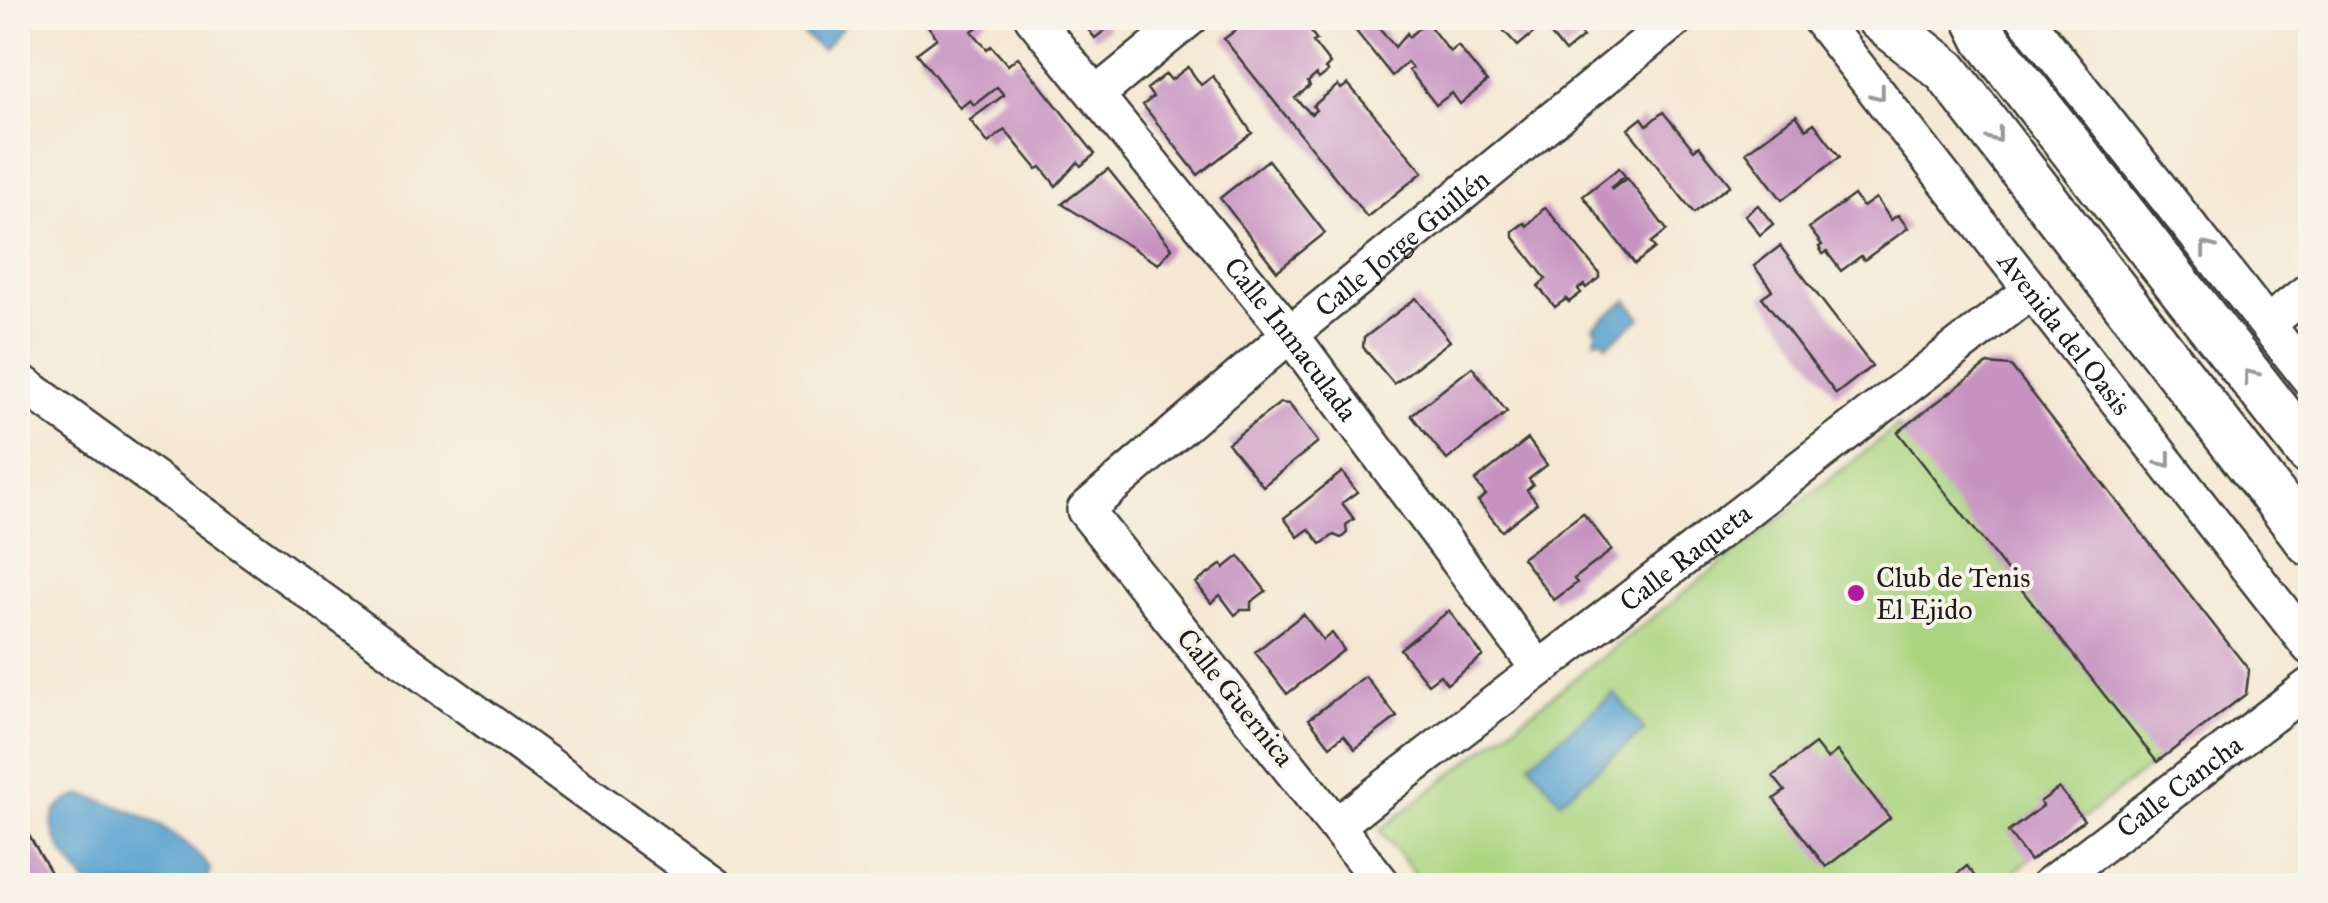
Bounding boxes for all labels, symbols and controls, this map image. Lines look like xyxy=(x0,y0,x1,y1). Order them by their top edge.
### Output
one-way arrow xyxy=(1868,83,1885,101)
one-way arrow xyxy=(1984,125,2002,143)
street label: Calle Jorge Guillén xyxy=(1308,162,1496,325)
one-way arrow xyxy=(2201,241,2219,259)
street label: Avenida del Oasis xyxy=(1989,244,2139,422)
street label: Calle Inmaculada xyxy=(1216,250,1366,428)
one-way arrow xyxy=(2245,369,2262,387)
one-way arrow xyxy=(2154,450,2171,468)
street label: Calle Raqueta xyxy=(1613,495,1758,619)
place label: Club de Tenis El Ejido xyxy=(1876,560,2030,627)
marker: Club de Tenis El Ejido xyxy=(1845,582,1867,604)
street label: Calle Guernica xyxy=(1169,621,1302,774)
street label: Calle Cancha xyxy=(2110,727,2249,845)

